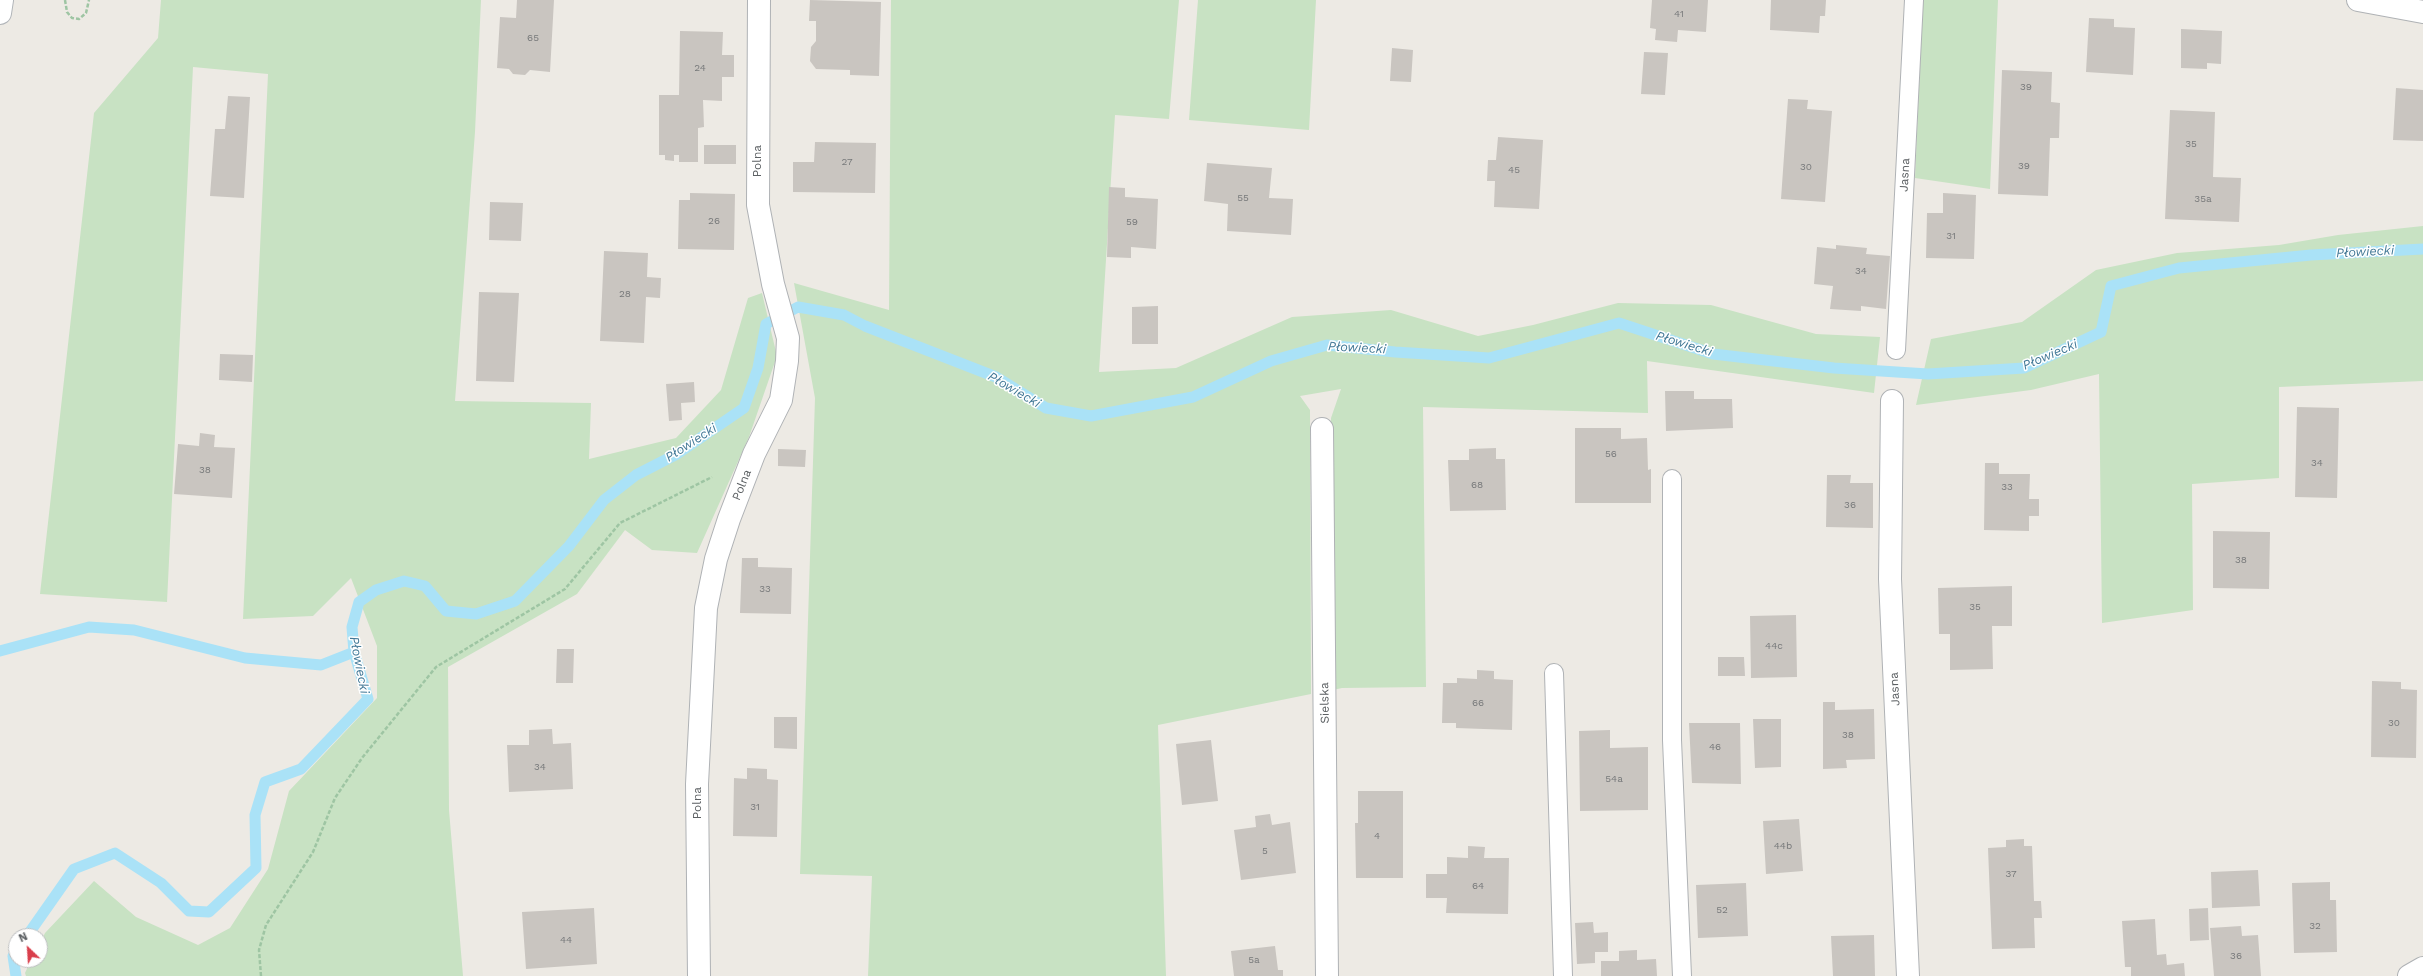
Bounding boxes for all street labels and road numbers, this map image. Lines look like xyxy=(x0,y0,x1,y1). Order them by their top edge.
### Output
street label: Polna xyxy=(750,145,764,177)
street label: Jasna xyxy=(1897,158,1913,192)
street label: Polna xyxy=(729,467,755,503)
street label: Jasna xyxy=(1887,672,1903,706)
street label: Sielska xyxy=(1317,682,1333,724)
street label: Polna xyxy=(690,787,704,819)

